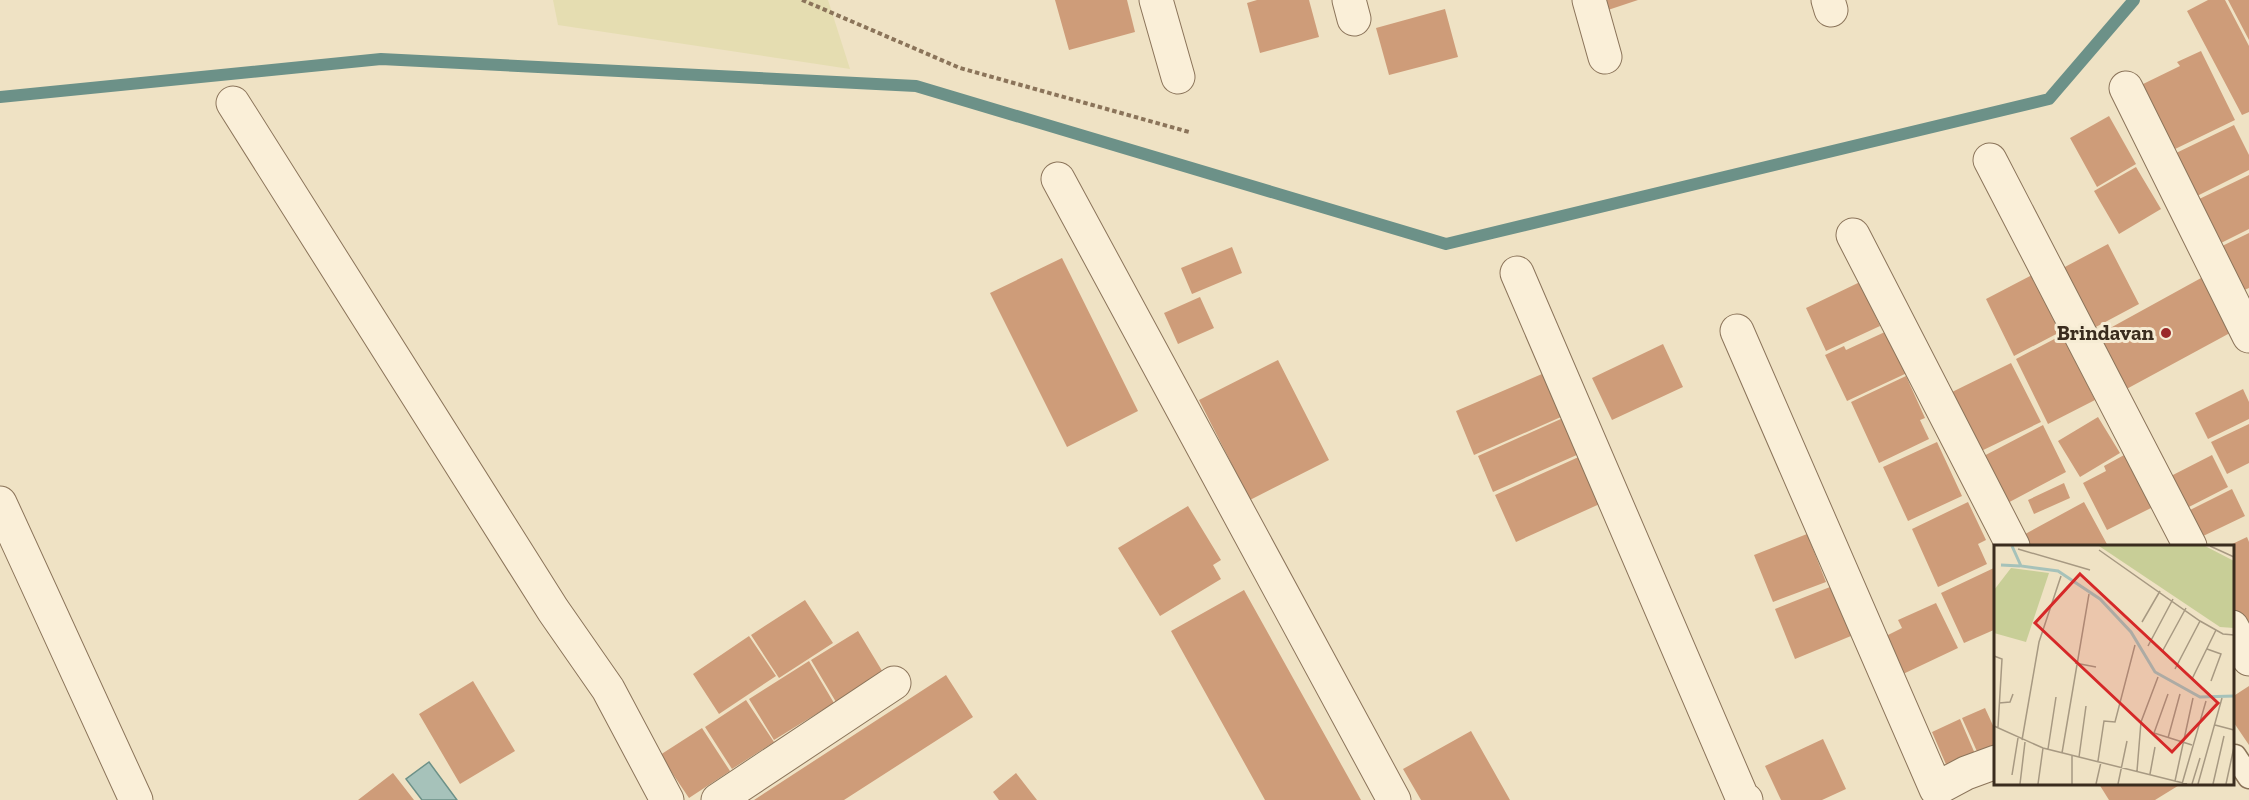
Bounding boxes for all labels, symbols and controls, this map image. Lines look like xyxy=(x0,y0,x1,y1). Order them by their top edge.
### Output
place label: Brindavan xyxy=(2057,320,2155,345)
marker: Brindavan xyxy=(2159,326,2173,340)
inset map xyxy=(1994,545,2234,785)

